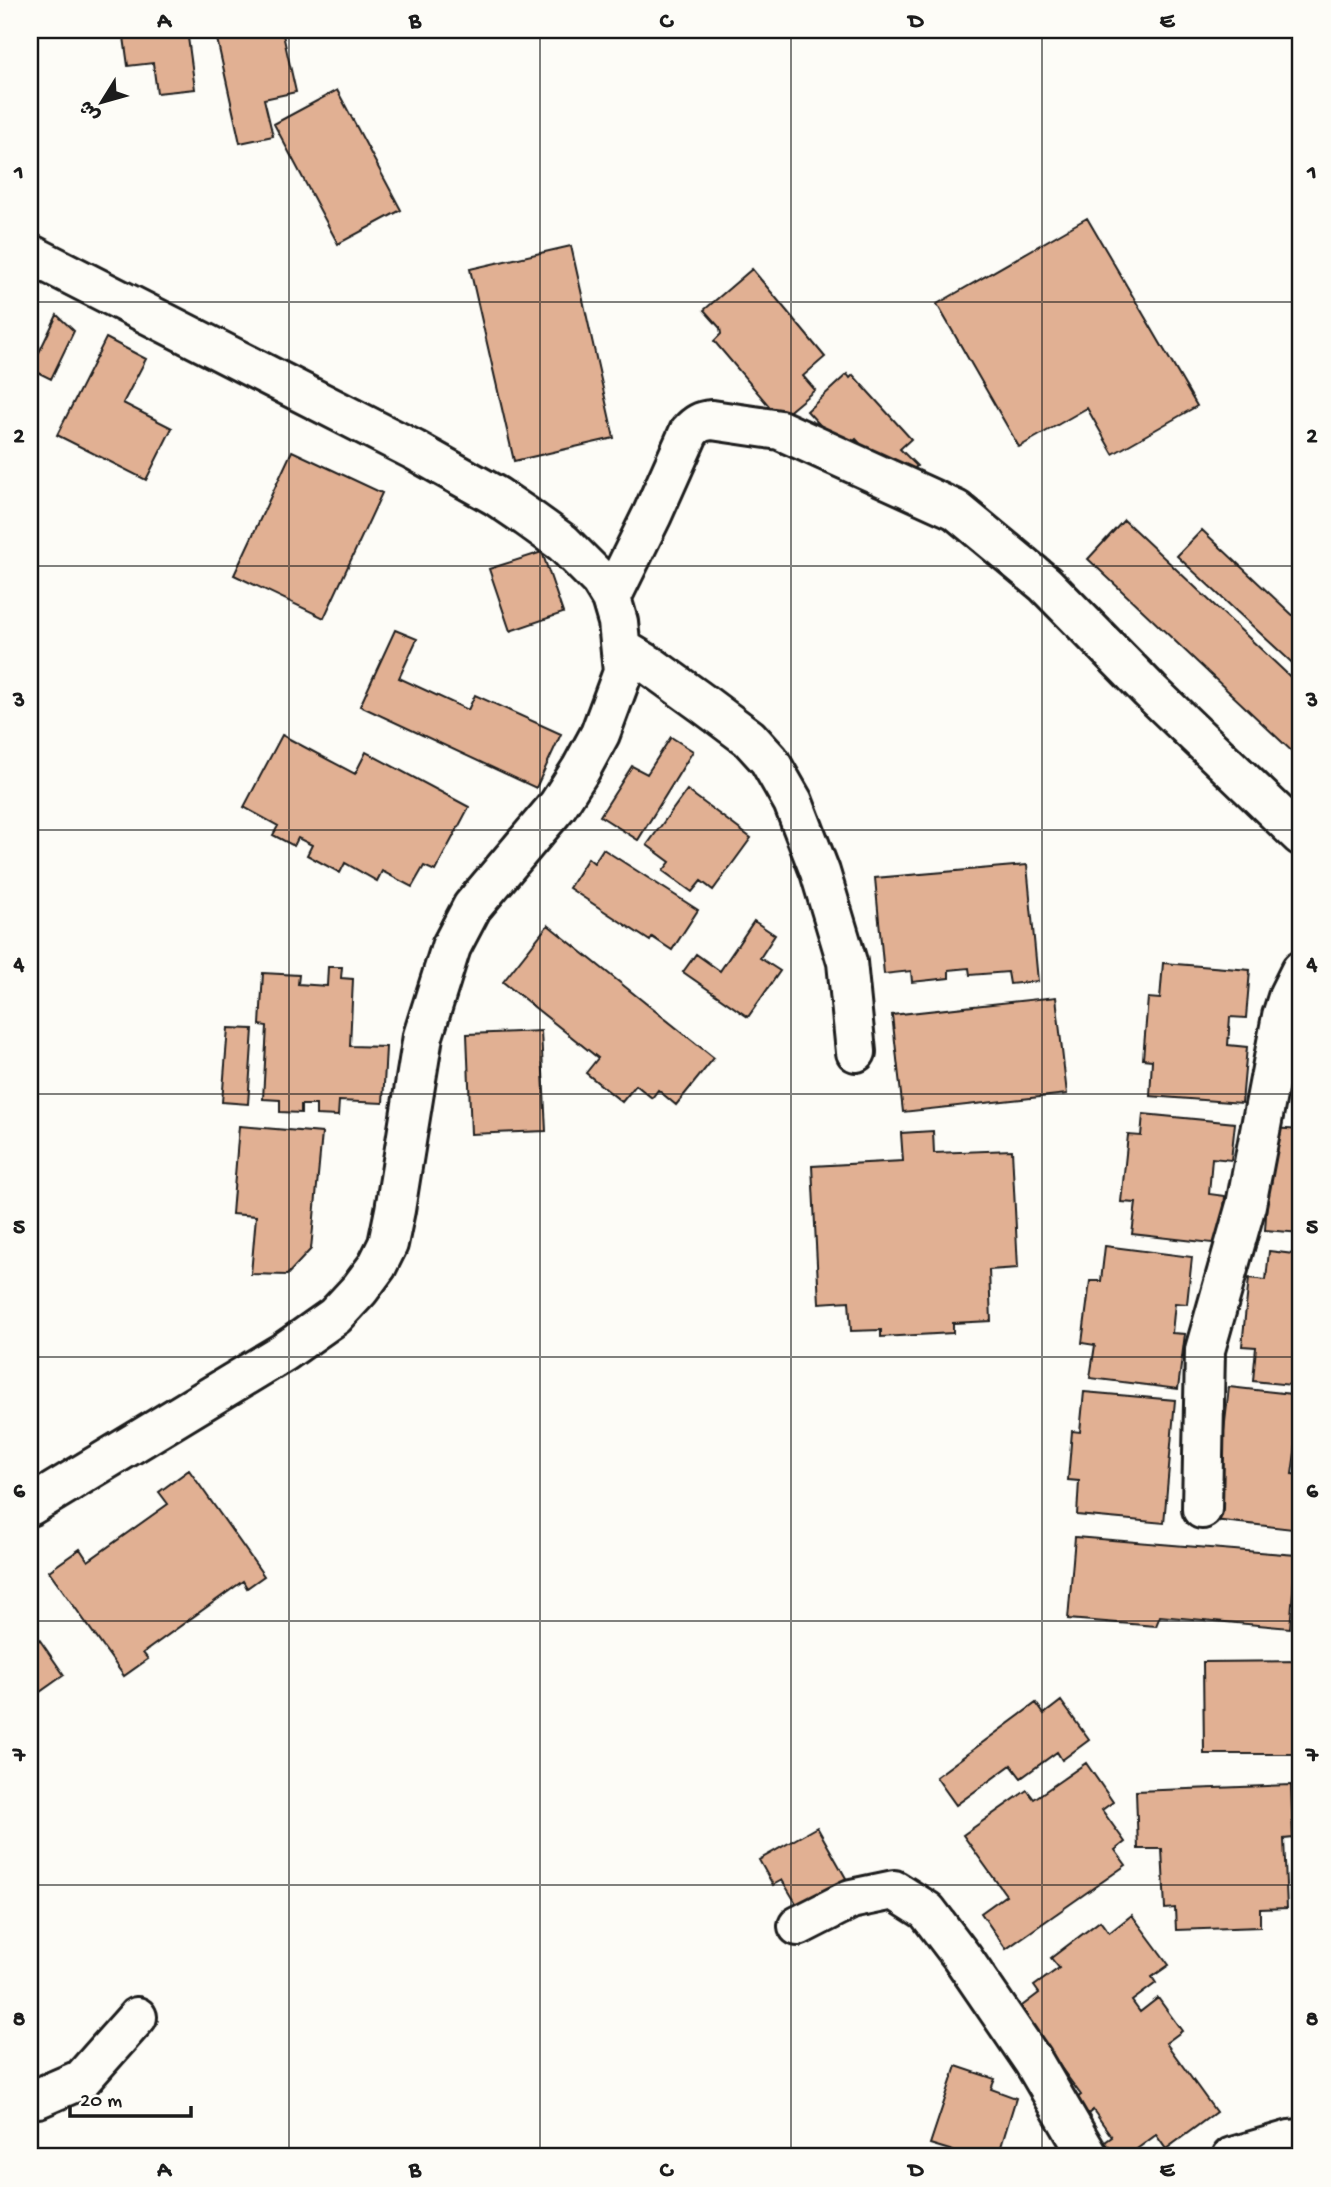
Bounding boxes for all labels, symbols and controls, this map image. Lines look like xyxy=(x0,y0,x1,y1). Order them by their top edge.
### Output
text: A xyxy=(156,9,172,36)
text: B xyxy=(408,9,422,36)
text: C xyxy=(660,9,675,36)
text: D xyxy=(907,9,925,36)
text: E xyxy=(1160,9,1176,36)
north arrow xyxy=(66,66,136,136)
text: ش xyxy=(76,95,107,125)
text: 1 xyxy=(13,160,24,187)
text: 1 xyxy=(1306,160,1317,187)
text: 2 xyxy=(13,424,25,451)
text: 2 xyxy=(1306,424,1318,451)
text: 3 xyxy=(12,688,25,715)
text: 3 xyxy=(1305,688,1318,715)
text: 4 xyxy=(13,952,25,979)
text: 4 xyxy=(1306,952,1318,979)
text: 5 xyxy=(13,1215,25,1242)
text: 5 xyxy=(1306,1215,1318,1242)
text: 6 xyxy=(13,1479,26,1506)
text: 6 xyxy=(1306,1479,1319,1506)
text: 7 xyxy=(12,1743,26,1770)
text: 7 xyxy=(1305,1743,1319,1770)
text: 8 xyxy=(13,2007,26,2034)
text: 8 xyxy=(1306,2007,1319,2034)
scale bar xyxy=(70,2075,191,2119)
text: 20 m xyxy=(80,2090,122,2115)
text: A xyxy=(156,2158,172,2185)
text: B xyxy=(408,2158,422,2185)
text: C xyxy=(660,2158,675,2185)
text: D xyxy=(907,2158,925,2185)
text: E xyxy=(1160,2158,1176,2185)

